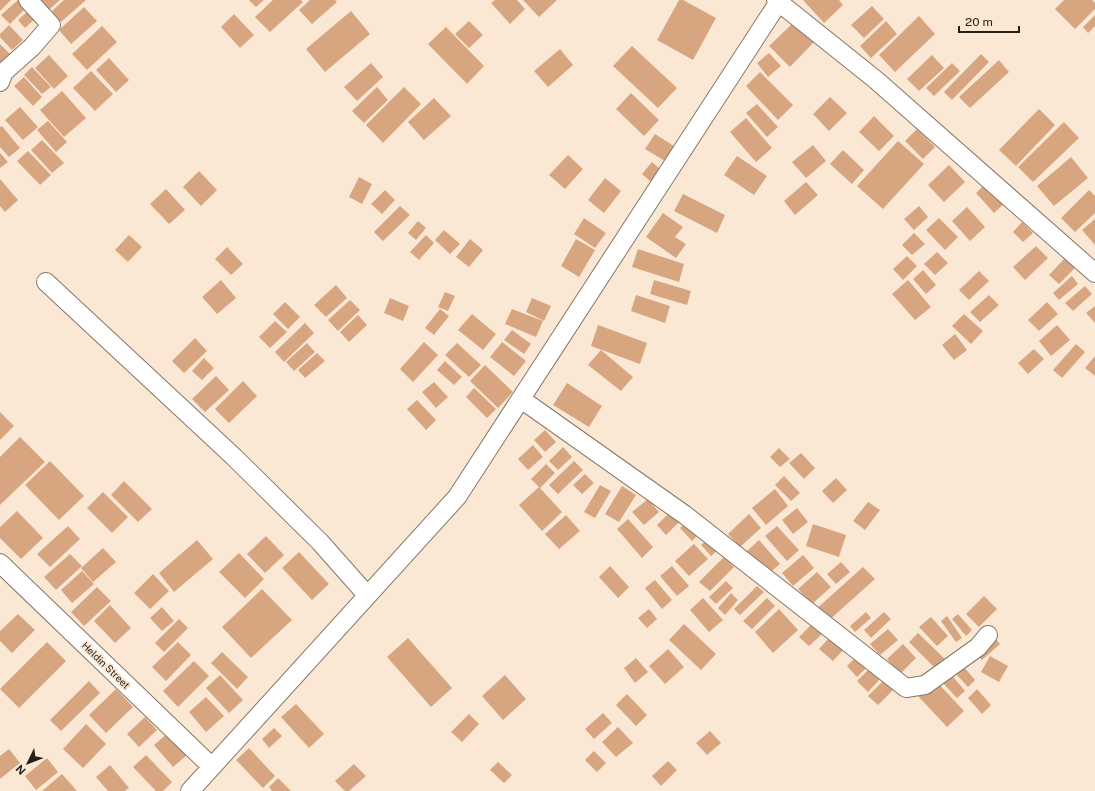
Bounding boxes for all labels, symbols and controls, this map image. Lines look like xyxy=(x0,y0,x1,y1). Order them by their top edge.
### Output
scale bar xyxy=(959,8,1019,34)
text: 20 m xyxy=(965,15,993,29)
street label: Heldin Street xyxy=(80,639,133,691)
north arrow xyxy=(8,743,48,783)
text: N xyxy=(13,763,28,777)

